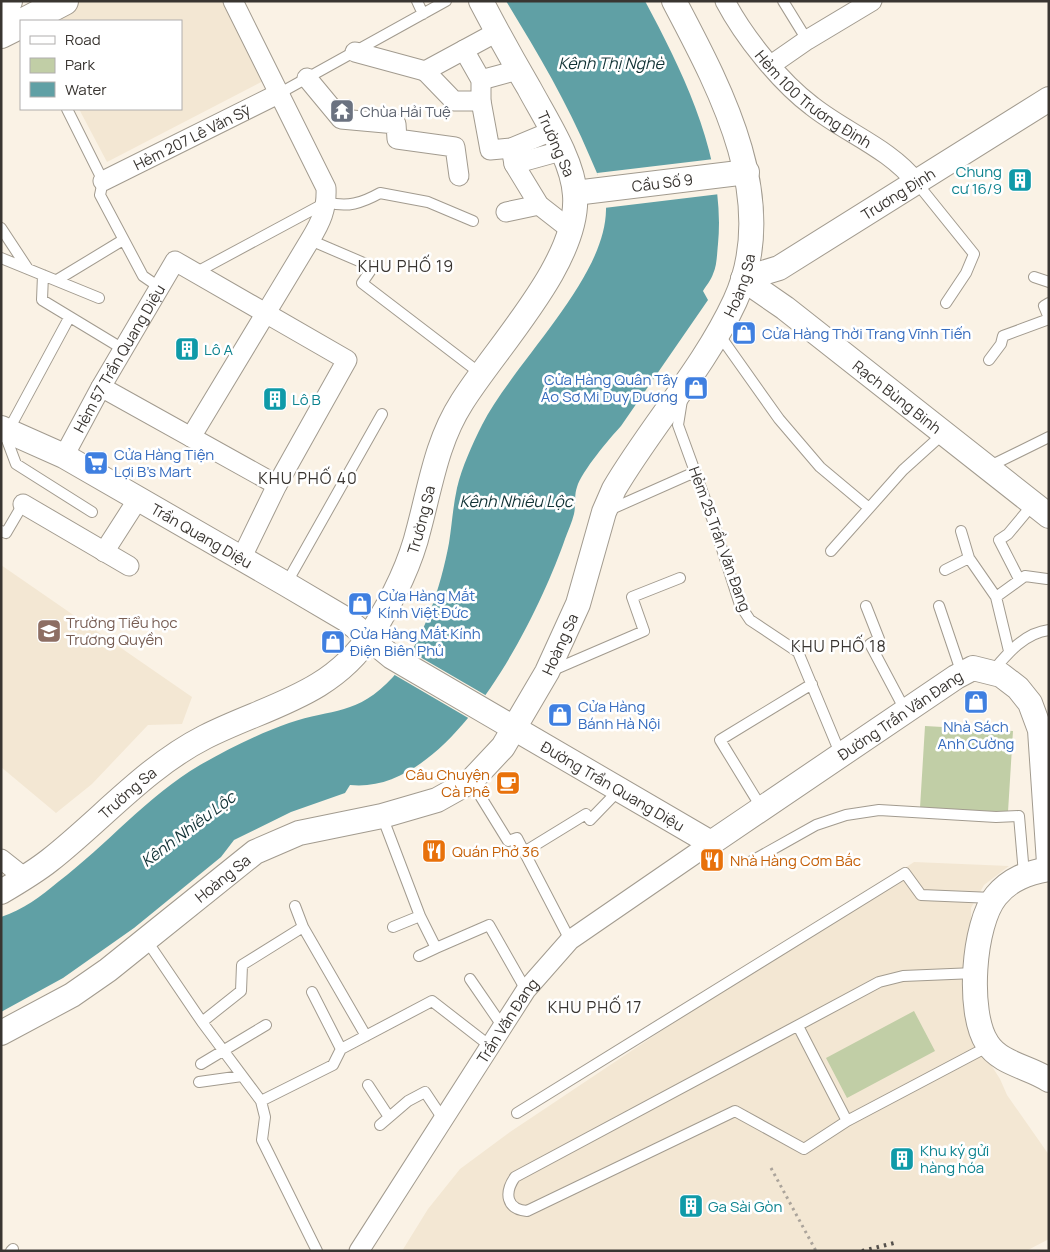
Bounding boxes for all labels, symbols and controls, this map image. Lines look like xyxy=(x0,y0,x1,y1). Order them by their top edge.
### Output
legend xyxy=(20,20,182,110)
text: Road xyxy=(65,29,101,50)
street label: Hẻm 100 Trương Định xyxy=(751,45,876,153)
water label: Kênh Thị Nghè xyxy=(558,52,665,74)
text: Park xyxy=(65,54,95,75)
text: Water xyxy=(65,79,107,100)
temple icon: Chùa Hải Tuệ xyxy=(329,98,355,124)
street label: Hẻm 207 Lê Văn Sỹ xyxy=(130,99,254,175)
place label: Chùa Hải Tuệ xyxy=(360,101,451,122)
street label: Trường Sa xyxy=(532,108,580,180)
place label: Chung cư 16/9 xyxy=(952,161,1002,199)
street label: Trương Định xyxy=(857,162,939,225)
building icon: Chung cư 16/9 xyxy=(1007,167,1033,193)
street label: Cầu Số 9 xyxy=(631,168,694,196)
street label: Hoàng Sa xyxy=(718,252,760,321)
district label: KHU PHỐ 19 xyxy=(358,254,454,277)
street label: Hẻm 57 Trần Quang Diệu xyxy=(68,280,170,436)
shop icon: Cửa Hàng Thời Trang Vĩnh Tiến xyxy=(731,320,757,346)
place label: Cửa Hàng Thời Trang Vĩnh Tiến xyxy=(762,323,971,344)
building icon: Lô A xyxy=(174,336,200,362)
place label: Lô A xyxy=(204,339,234,360)
street label: Rạch Bùng Binh xyxy=(849,355,946,438)
place label: Cửa Hàng Quân Tây Áo Sơ Mi Duy Dương xyxy=(541,369,678,407)
shop icon: Cửa Hàng Quân Tây Áo Sơ Mi Duy Dương xyxy=(683,375,709,401)
building icon: Lô B xyxy=(262,386,288,412)
place label: Lô B xyxy=(292,389,321,410)
place label: Cửa Hàng Tiện Lợi B's Mart xyxy=(114,444,214,482)
supermarket icon: Cửa Hàng Tiện Lợi B's Mart xyxy=(83,450,109,476)
street label: Hẻm 25 Trần Văn Đang xyxy=(684,463,756,615)
district label: KHU PHỐ 40 xyxy=(258,466,358,489)
street label: Trường Sa xyxy=(402,483,440,557)
water label: Kênh Nhiêu Lộc xyxy=(459,490,574,512)
street label: Trần Quang Diệu xyxy=(147,498,256,573)
place label: Cửa Hàng Mắt Kính Việt Đức xyxy=(378,585,475,623)
shop icon: Cửa Hàng Mắt Kính Việt Đức xyxy=(347,591,373,617)
street label: Hoàng Sa xyxy=(536,610,583,678)
place label: Trường Tiểu học Trương Quyền xyxy=(66,612,178,650)
school or university icon: Trường Tiểu học Trương Quyền xyxy=(36,618,62,644)
place label: Cửa Hàng Mắt Kính Điện Biên Phủ xyxy=(350,623,481,661)
shop icon: Cửa Hàng Mắt Kính Điện Biên Phủ xyxy=(320,629,346,655)
district label: KHU PHỐ 18 xyxy=(791,634,887,657)
street label: Đường Trần Văn Đang xyxy=(833,665,966,765)
shop icon: Nhà Sách Anh Cường xyxy=(963,689,989,715)
place label: Cửa Hàng Bánh Hà Nội xyxy=(578,696,661,734)
shop icon: Cửa Hàng Bánh Hà Nội xyxy=(547,702,573,728)
place label: Nhà Sách Anh Cường xyxy=(938,716,1014,754)
street label: Đường Trần Quang Diệu xyxy=(537,736,688,836)
street label: Trường Sa xyxy=(94,762,161,824)
place label: Câu Chuyện Cà Phê xyxy=(405,764,490,802)
cafe icon: Câu Chuyện Cà Phê xyxy=(495,770,521,796)
water label: Kênh Nhiêu Lộc xyxy=(136,786,241,872)
restaurant icon: Quán Phở 36 xyxy=(421,838,447,864)
place label: Quán Phở 36 xyxy=(452,841,539,862)
restaurant icon: Nhà Hàng Cơm Bắc xyxy=(699,847,725,873)
street label: Hoàng Sa xyxy=(190,849,255,907)
place label: Nhà Hàng Cơm Bắc xyxy=(730,850,861,871)
street label: Trần Văn Ðang xyxy=(471,973,543,1067)
district label: KHU PHỐ 17 xyxy=(548,995,642,1018)
place label: Khu ký gửi hàng hóa xyxy=(920,1140,989,1178)
building icon: Khu ký gửi hàng hóa xyxy=(889,1146,915,1172)
building icon: Ga Sài Gòn xyxy=(678,1193,704,1219)
place label: Ga Sài Gòn xyxy=(708,1196,782,1217)

